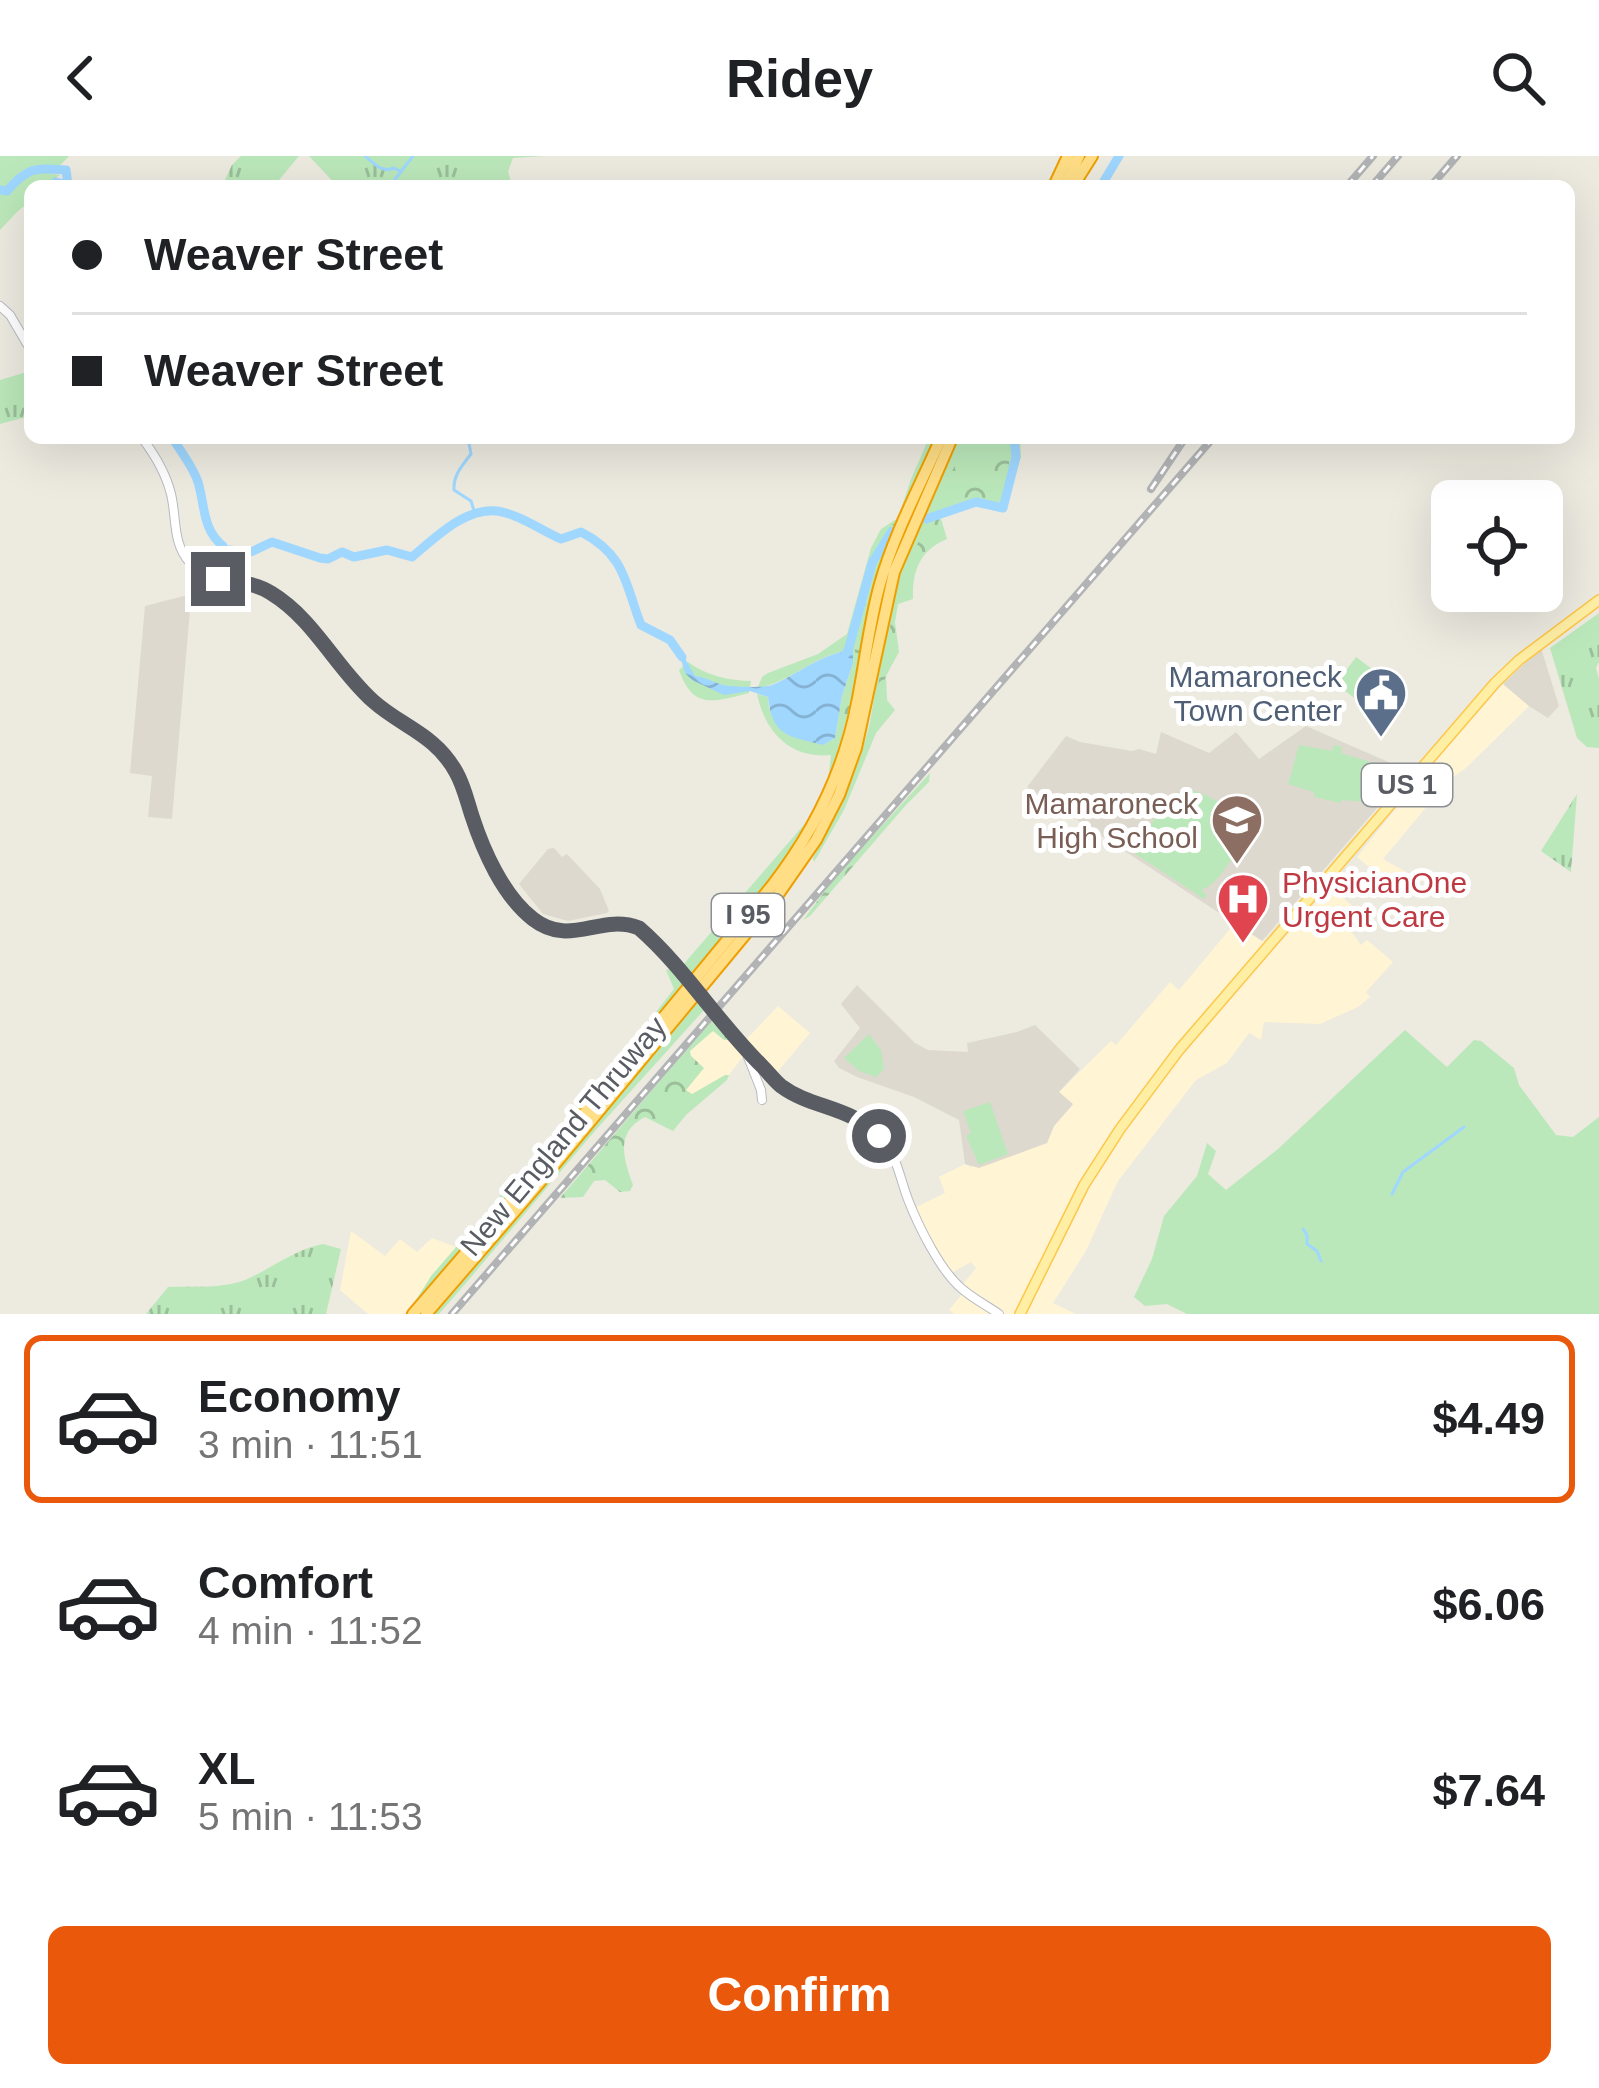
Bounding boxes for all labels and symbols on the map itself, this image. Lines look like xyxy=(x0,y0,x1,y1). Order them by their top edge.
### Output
route end xyxy=(191,552,245,606)
place label: Mamaroneck Town Center xyxy=(1169,660,1343,727)
public building icon: Mamaroneck Town Center xyxy=(1353,665,1409,739)
road number: US 1 xyxy=(1362,764,1452,806)
place label: Mamaroneck High School xyxy=(1025,787,1199,854)
school or university icon: Mamaroneck High School xyxy=(1209,792,1265,866)
place label: PhysicianOne Urgent Care xyxy=(1282,866,1467,933)
hospital icon: PhysicianOne Urgent Care xyxy=(1215,871,1271,945)
road number: I 95 xyxy=(712,894,784,936)
street label: New England Thruway xyxy=(454,1010,672,1262)
route start xyxy=(852,1109,906,1163)

